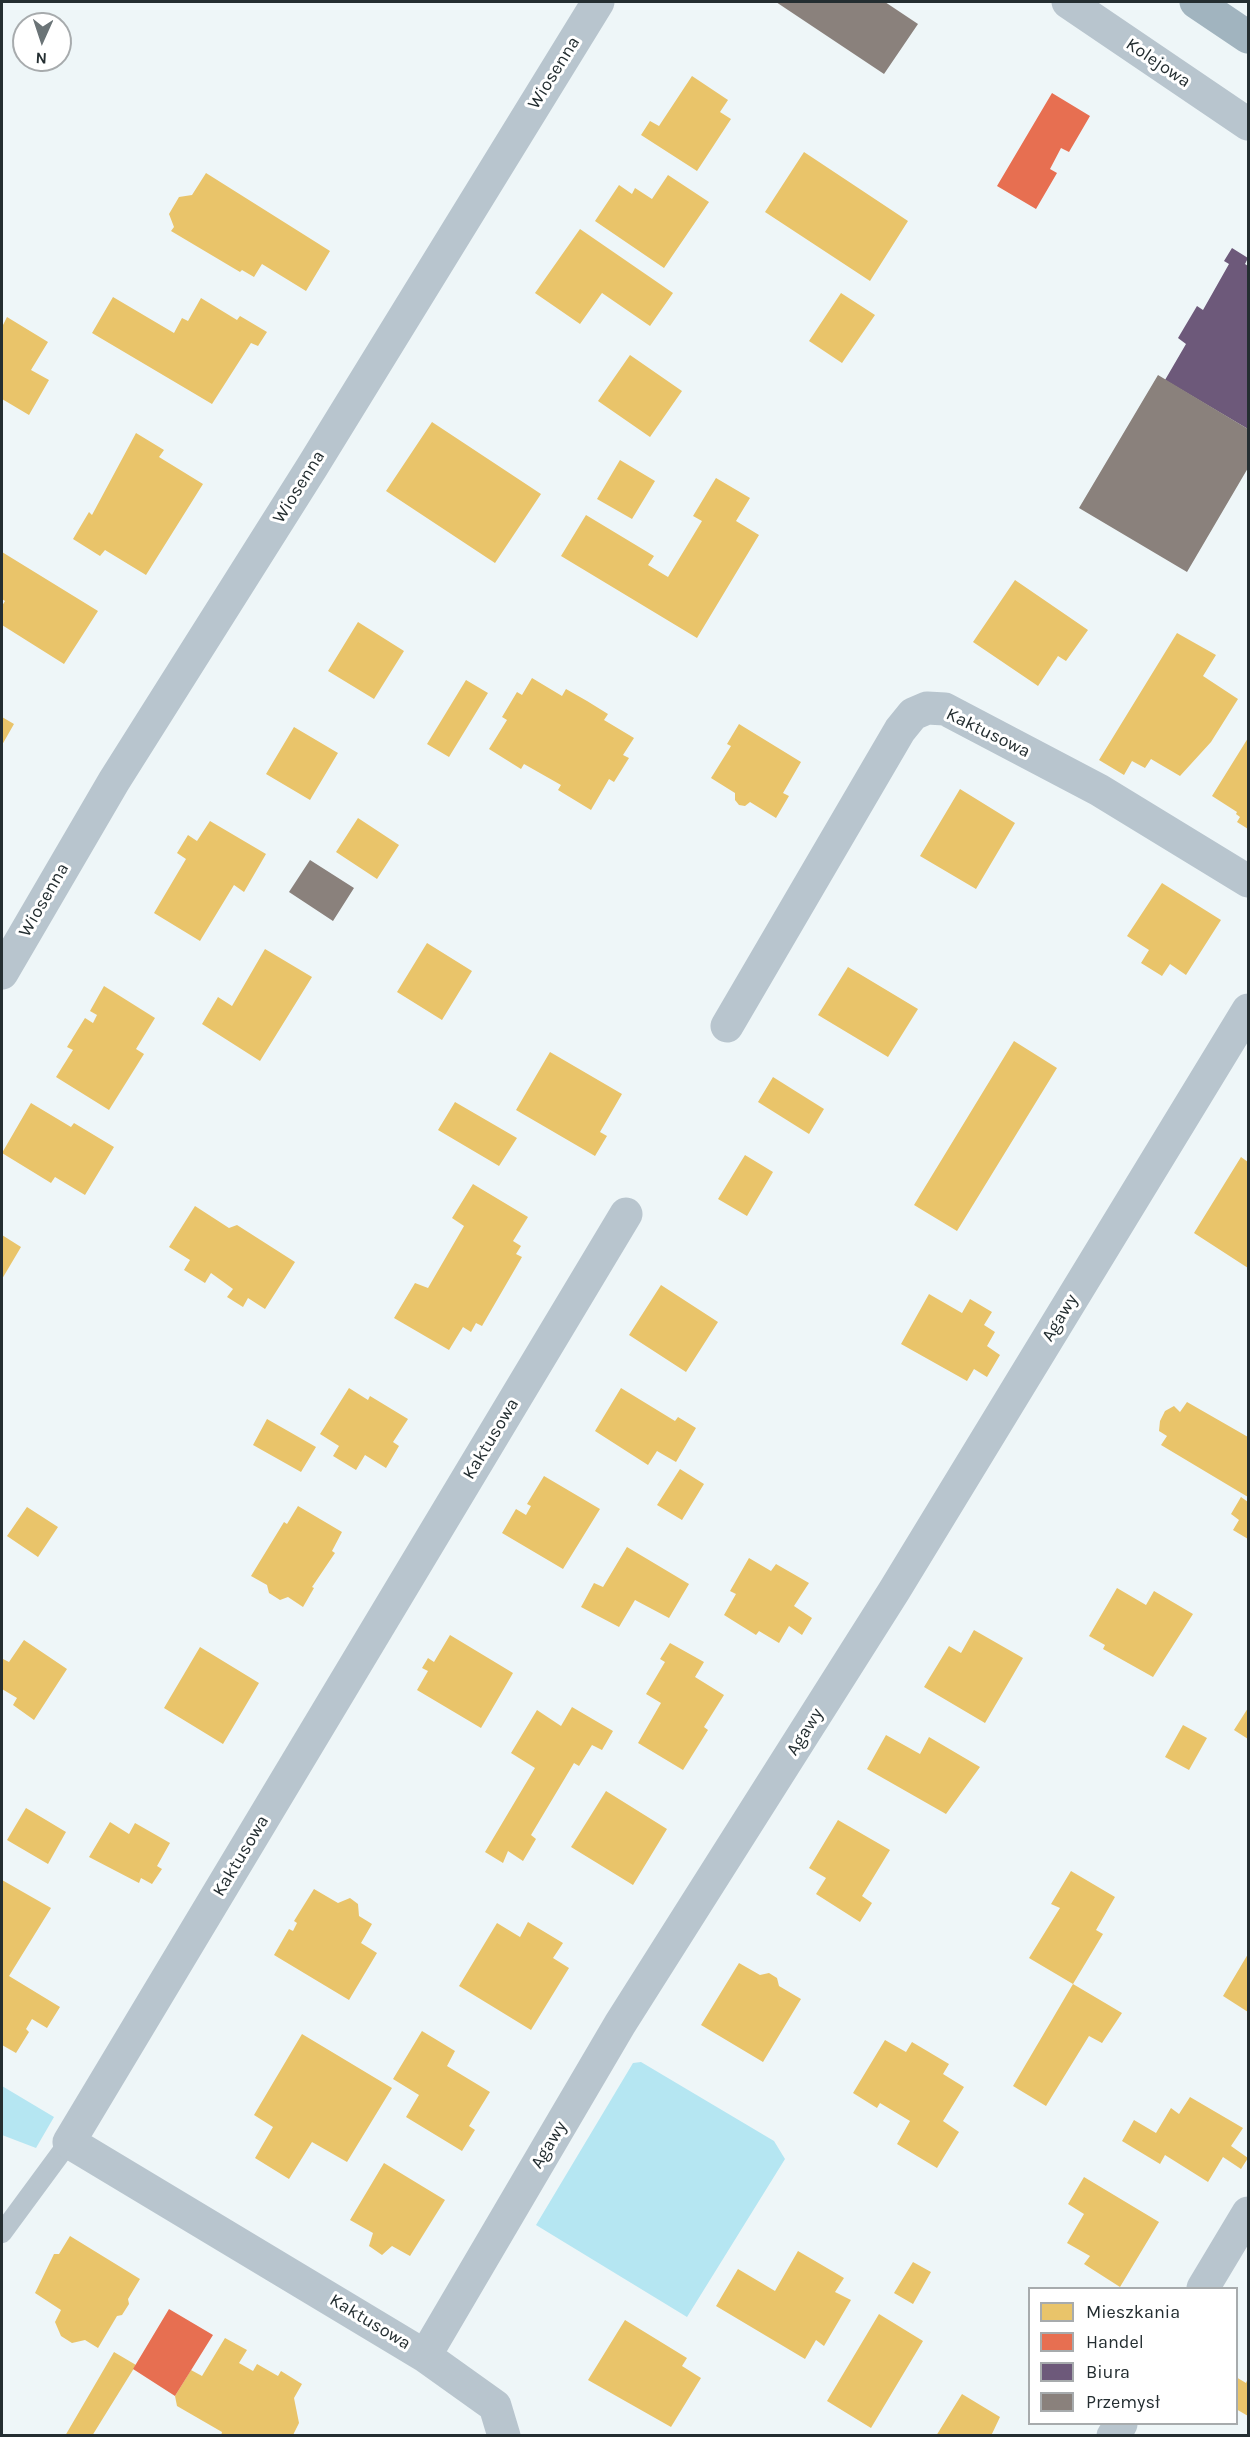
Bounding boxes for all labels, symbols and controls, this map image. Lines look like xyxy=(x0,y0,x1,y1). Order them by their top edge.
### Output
north arrow xyxy=(12,12,72,72)
street label: Wiosenna xyxy=(523,33,585,113)
street label: Kolejowa xyxy=(1121,34,1195,92)
text: N xyxy=(35,49,47,68)
street label: Wiosenna xyxy=(268,447,330,527)
street label: Kaktusowa xyxy=(942,703,1034,763)
street label: Wiosenna xyxy=(14,859,74,941)
street label: Agawy xyxy=(1037,1290,1083,1346)
street label: Kaktusowa xyxy=(458,1394,524,1484)
street label: Agawy xyxy=(782,1704,828,1760)
street label: Kaktusowa xyxy=(208,1811,274,1901)
street label: Agawy xyxy=(526,2117,572,2173)
legend xyxy=(1028,2287,1238,2425)
street label: Kaktusowa xyxy=(325,2289,415,2355)
text: Mieszkania xyxy=(1086,2301,1180,2323)
text: Handel xyxy=(1086,2331,1144,2353)
text: Biura xyxy=(1086,2361,1130,2383)
text: Przemysł xyxy=(1086,2391,1160,2413)

